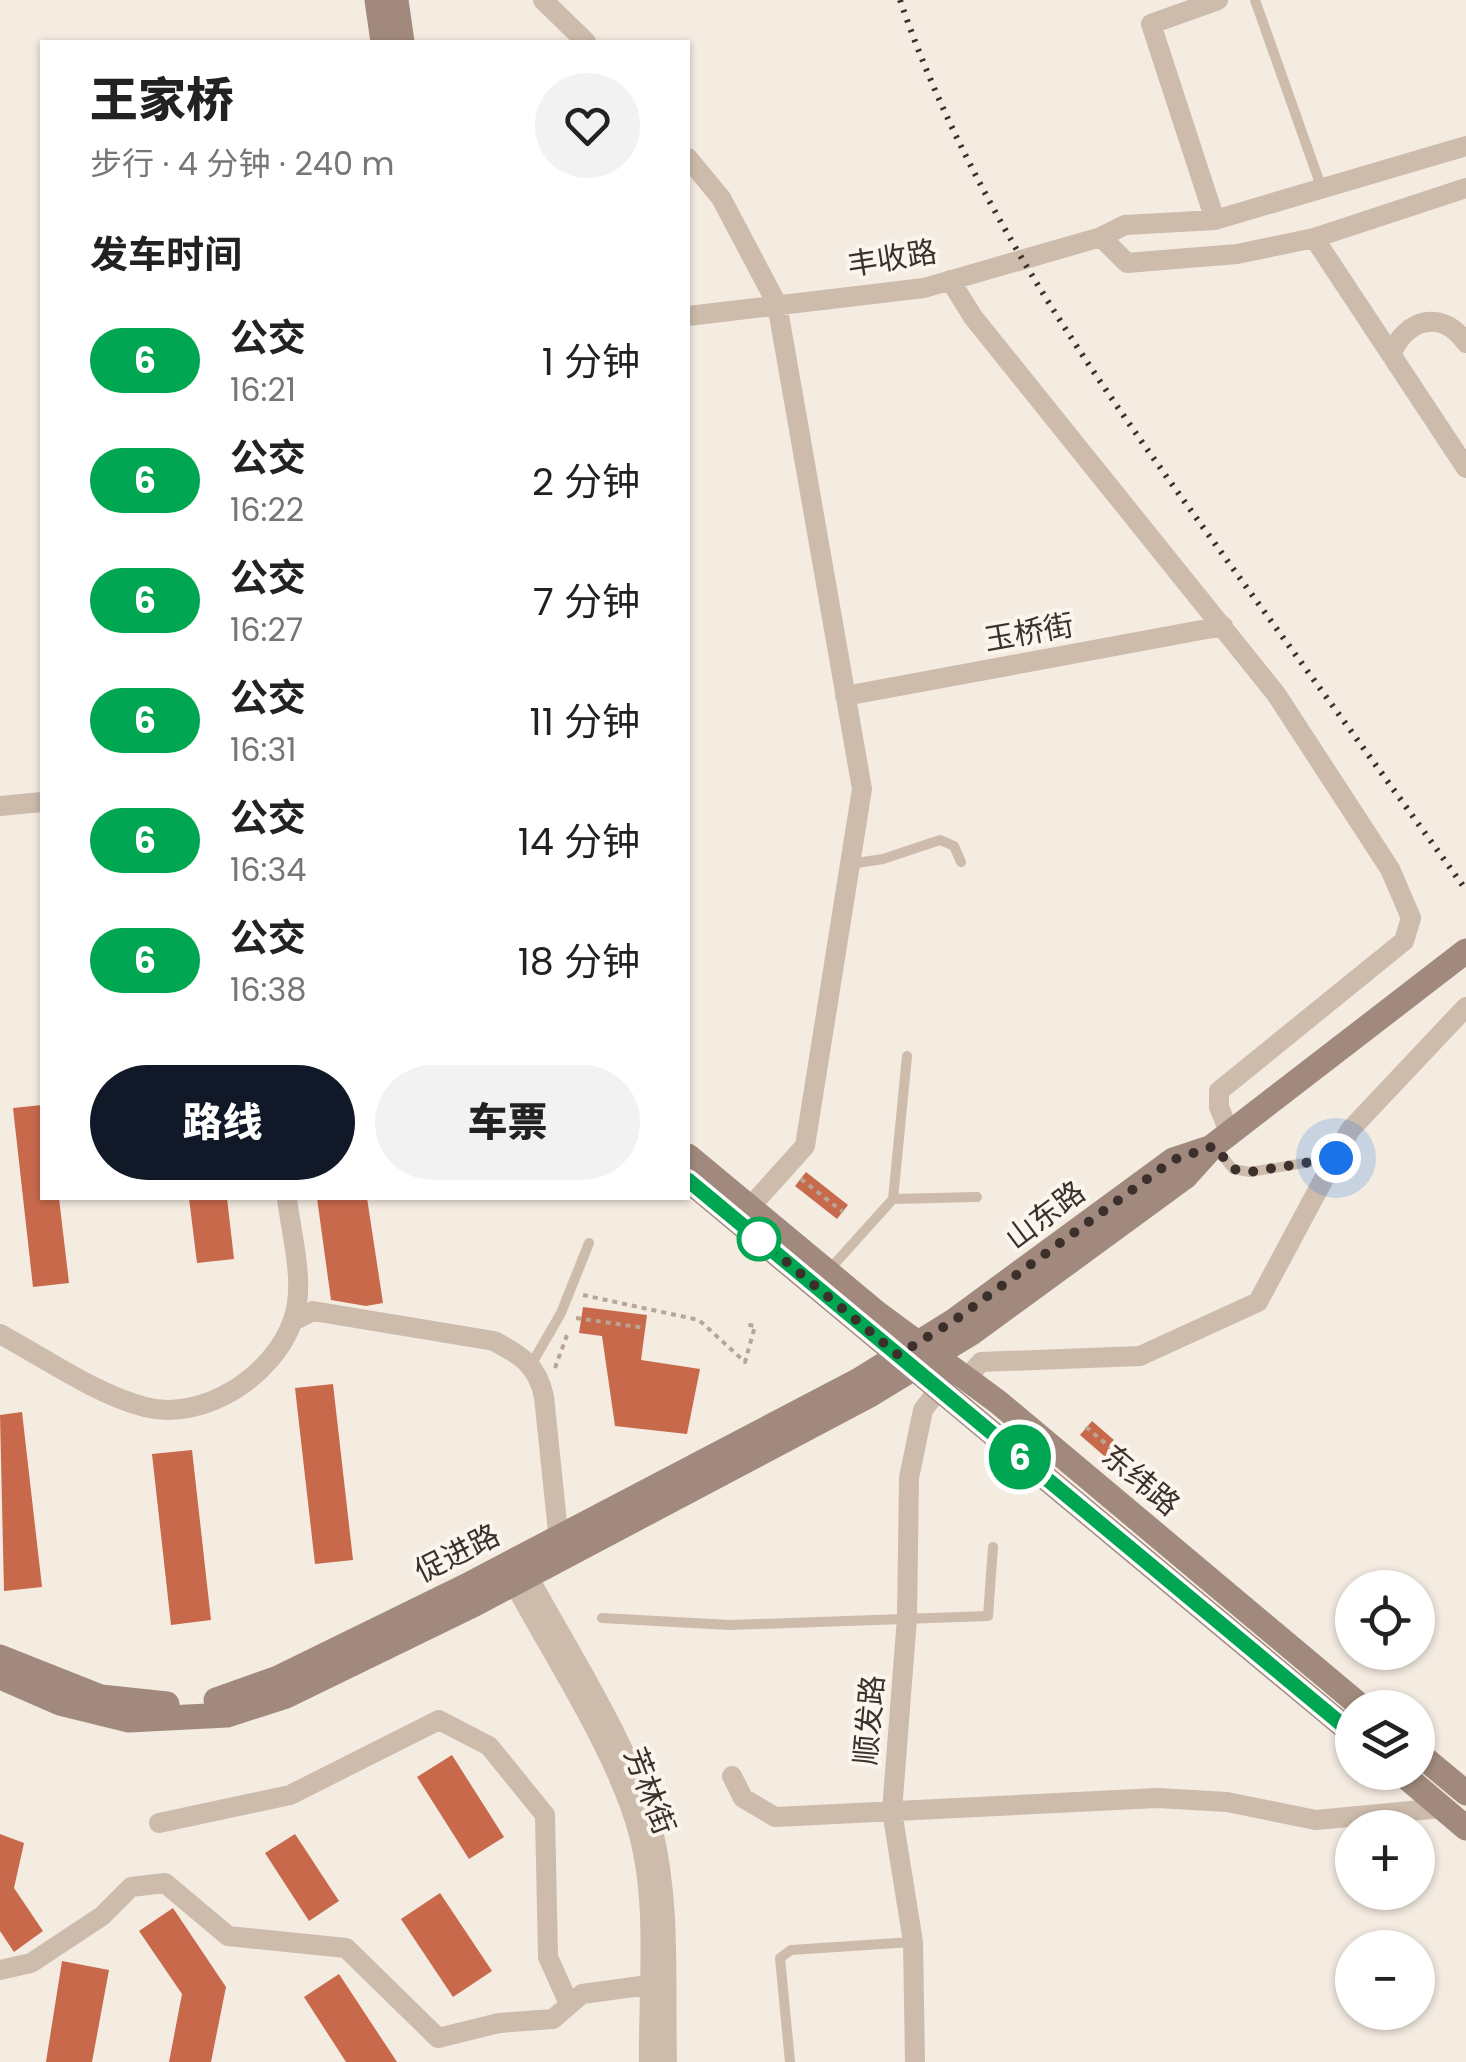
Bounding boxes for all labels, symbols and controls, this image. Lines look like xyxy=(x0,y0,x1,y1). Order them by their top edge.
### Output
text: 王家桥 xyxy=(90,67,234,134)
button: heart xyxy=(535,73,640,178)
text: 步行 · 4 分钟 · 240 m xyxy=(90,141,395,186)
text: 发车时间 xyxy=(90,228,242,281)
street label: 丰收路 xyxy=(844,230,940,286)
text: 公交 xyxy=(230,311,306,364)
text: 1 分钟 xyxy=(542,335,640,388)
text: 6 xyxy=(134,336,156,385)
text: 16:21 xyxy=(230,367,296,412)
text: 公交 xyxy=(230,431,306,484)
text: 2 分钟 xyxy=(532,455,640,508)
text: 6 xyxy=(134,456,156,505)
text: 16:22 xyxy=(230,487,304,532)
text: 公交 xyxy=(230,551,306,604)
text: 7 分钟 xyxy=(533,575,640,628)
text: 6 xyxy=(134,576,156,625)
street label: 玉桥街 xyxy=(981,603,1077,661)
text: 16:27 xyxy=(230,607,303,652)
text: 公交 xyxy=(230,671,306,724)
text: 11 分钟 xyxy=(530,695,640,748)
text: 6 xyxy=(134,696,156,745)
text: 16:31 xyxy=(230,727,296,772)
text: 公交 xyxy=(230,791,306,844)
text: 14 分钟 xyxy=(518,815,640,868)
text: 6 xyxy=(134,816,156,865)
text: 16:34 xyxy=(230,847,306,892)
text: 公交 xyxy=(230,911,306,964)
text: 18 分钟 xyxy=(518,935,640,988)
text: 6 xyxy=(134,936,156,985)
text: 16:38 xyxy=(230,967,306,1012)
button: 路线 xyxy=(90,1065,355,1180)
button: 车票 xyxy=(375,1065,640,1180)
your location xyxy=(1311,1133,1361,1183)
street label: 山东路 xyxy=(996,1171,1094,1259)
unlabelled marker xyxy=(738,1218,780,1260)
line badge: 6 xyxy=(988,1424,1052,1490)
text: 6 xyxy=(1009,1433,1031,1482)
street label: 东纬路 xyxy=(1093,1435,1189,1525)
street label: 促进路 xyxy=(407,1513,507,1593)
map controls xyxy=(1335,1570,1435,2030)
button: locate xyxy=(1335,1570,1435,1670)
street label: 顺发路 xyxy=(844,1673,894,1767)
button: layers xyxy=(1335,1690,1435,1790)
street label: 芳林街 xyxy=(614,1741,686,1841)
button: + xyxy=(1335,1810,1435,1910)
button: − xyxy=(1335,1930,1435,2030)

